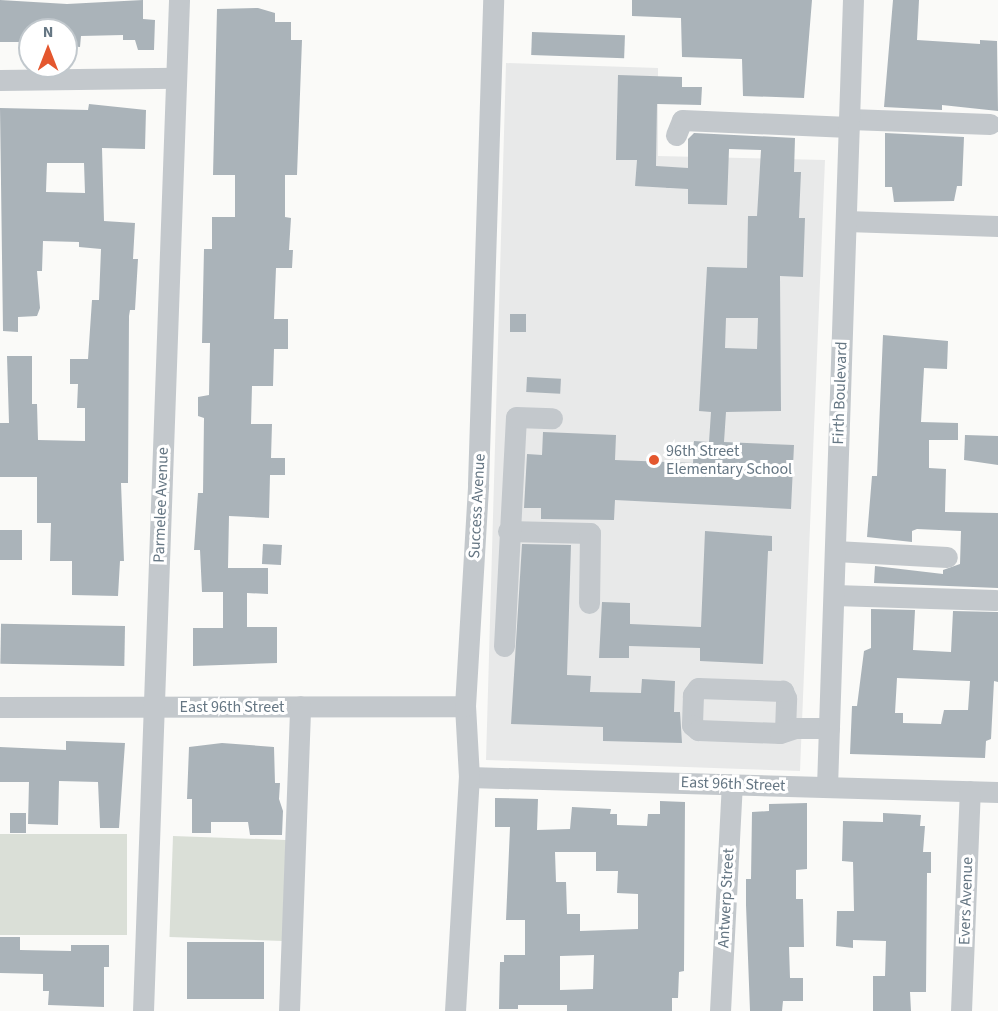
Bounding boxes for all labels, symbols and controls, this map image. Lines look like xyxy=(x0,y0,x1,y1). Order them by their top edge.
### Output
north arrow xyxy=(18,18,78,78)
text: N xyxy=(43,21,53,43)
street label: Firth Boulevard xyxy=(829,341,851,445)
place label: 96th Street Elementary School xyxy=(666,441,792,479)
street label: Parmelee Avenue xyxy=(149,447,173,563)
street label: Success Avenue xyxy=(465,453,489,559)
marker: 96th Street Elementary School xyxy=(647,453,661,467)
street label: East 96th Street xyxy=(180,697,284,717)
street label: East 96th Street xyxy=(680,773,786,795)
street label: Antwerp Street xyxy=(714,848,738,948)
street label: Evers Avenue xyxy=(955,857,977,945)

